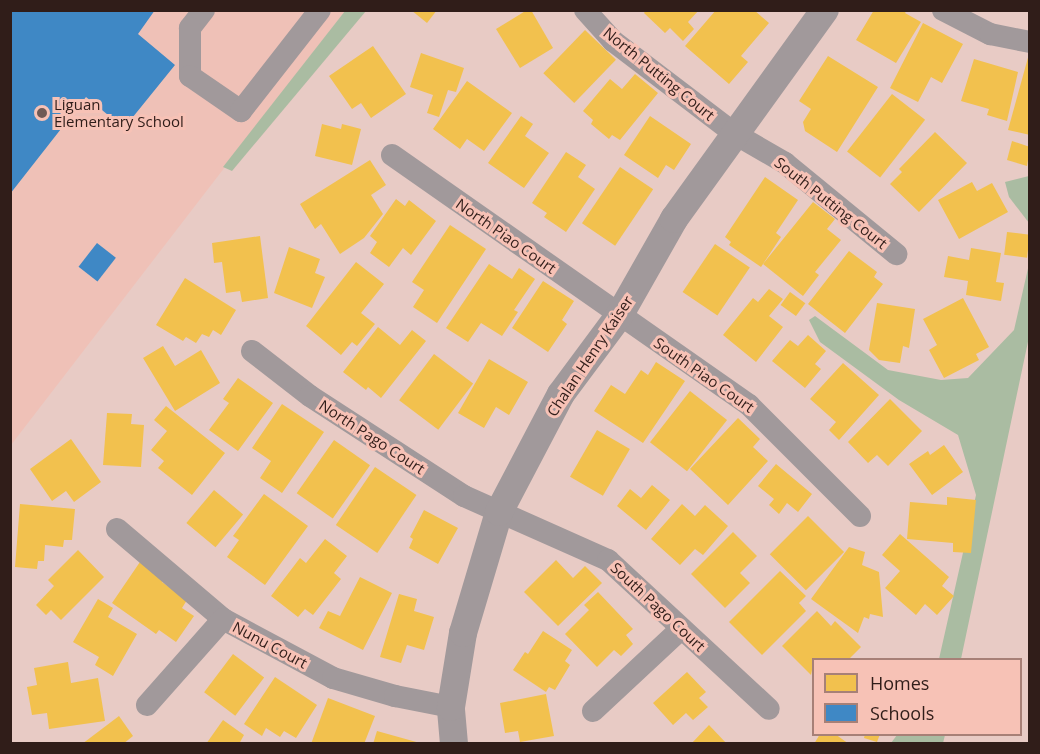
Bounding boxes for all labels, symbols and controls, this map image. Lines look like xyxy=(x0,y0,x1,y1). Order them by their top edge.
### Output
street label: North Putting Court xyxy=(600,24,718,124)
place label: Liguan Elementary School xyxy=(54,95,184,130)
marker: Liguan Elementary School xyxy=(35,106,49,120)
street label: South Putting Court xyxy=(771,153,891,253)
street label: North Piao Court xyxy=(452,195,560,277)
street label: Chalan Henry Kaiser xyxy=(543,292,637,420)
street label: South Piao Court xyxy=(650,334,758,416)
street label: North Pago Court xyxy=(316,396,428,478)
street label: South Pago Court xyxy=(607,559,709,655)
street label: Nunu Court xyxy=(230,618,310,672)
legend xyxy=(812,658,1022,736)
text: Homes xyxy=(870,671,929,695)
text: Schools xyxy=(870,701,934,725)

